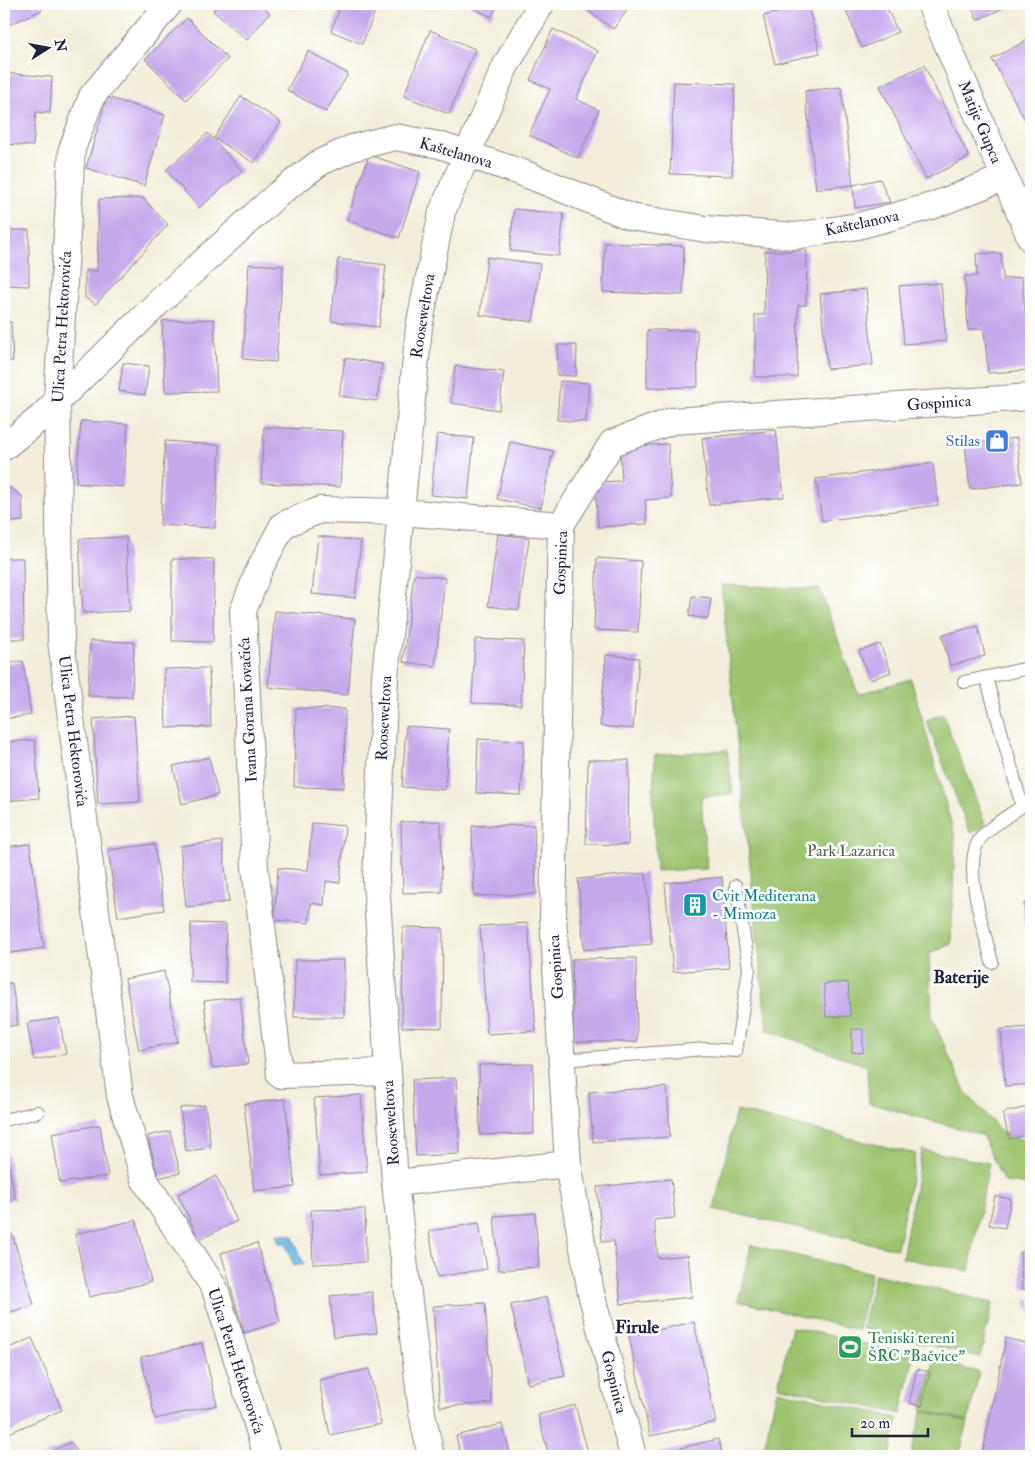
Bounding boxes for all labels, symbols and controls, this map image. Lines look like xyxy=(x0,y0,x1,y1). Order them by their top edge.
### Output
north arrow xyxy=(22,22,72,72)
text: N xyxy=(51,37,70,54)
street label: Matije Gupca xyxy=(953,78,1007,167)
street label: Kaštelanova xyxy=(417,133,495,173)
street label: Kaštelanova xyxy=(823,205,901,241)
street label: Ulica Petra Hektorovića xyxy=(48,250,76,404)
street label: Rooseweltova xyxy=(406,272,440,360)
street label: Gospinica xyxy=(906,391,972,416)
shop icon: Stilas xyxy=(984,428,1010,454)
place label: Stilas xyxy=(945,431,980,451)
street label: Gospinica xyxy=(550,530,573,596)
street label: Ivana Gorana Kovačića xyxy=(234,637,262,783)
street label: Ulica Petra Hektorovića xyxy=(54,654,92,808)
street label: Rooseweltova xyxy=(372,674,396,761)
park label: Park Lazarica xyxy=(807,841,896,861)
place label: Cvit Mediterana - Mimoza xyxy=(712,886,817,924)
building icon: Cvit Mediterana - Mimoza xyxy=(682,892,708,918)
street label: Gospinica xyxy=(544,934,569,1000)
district label: Baterije xyxy=(933,966,989,989)
street label: Rooseweltova xyxy=(378,1079,404,1166)
street label: Ulica Petra Hektorovića xyxy=(203,1285,269,1437)
district label: Firule xyxy=(615,1316,659,1339)
place label: Teniski tereni ŠRC "Bačvice" xyxy=(868,1328,965,1366)
sports icon: Teniski tereni ŠRC "Bačvice" xyxy=(837,1334,863,1360)
street label: Gospinica xyxy=(596,1348,632,1416)
scale bar xyxy=(852,1405,929,1437)
text: 20 m xyxy=(860,1414,890,1433)

